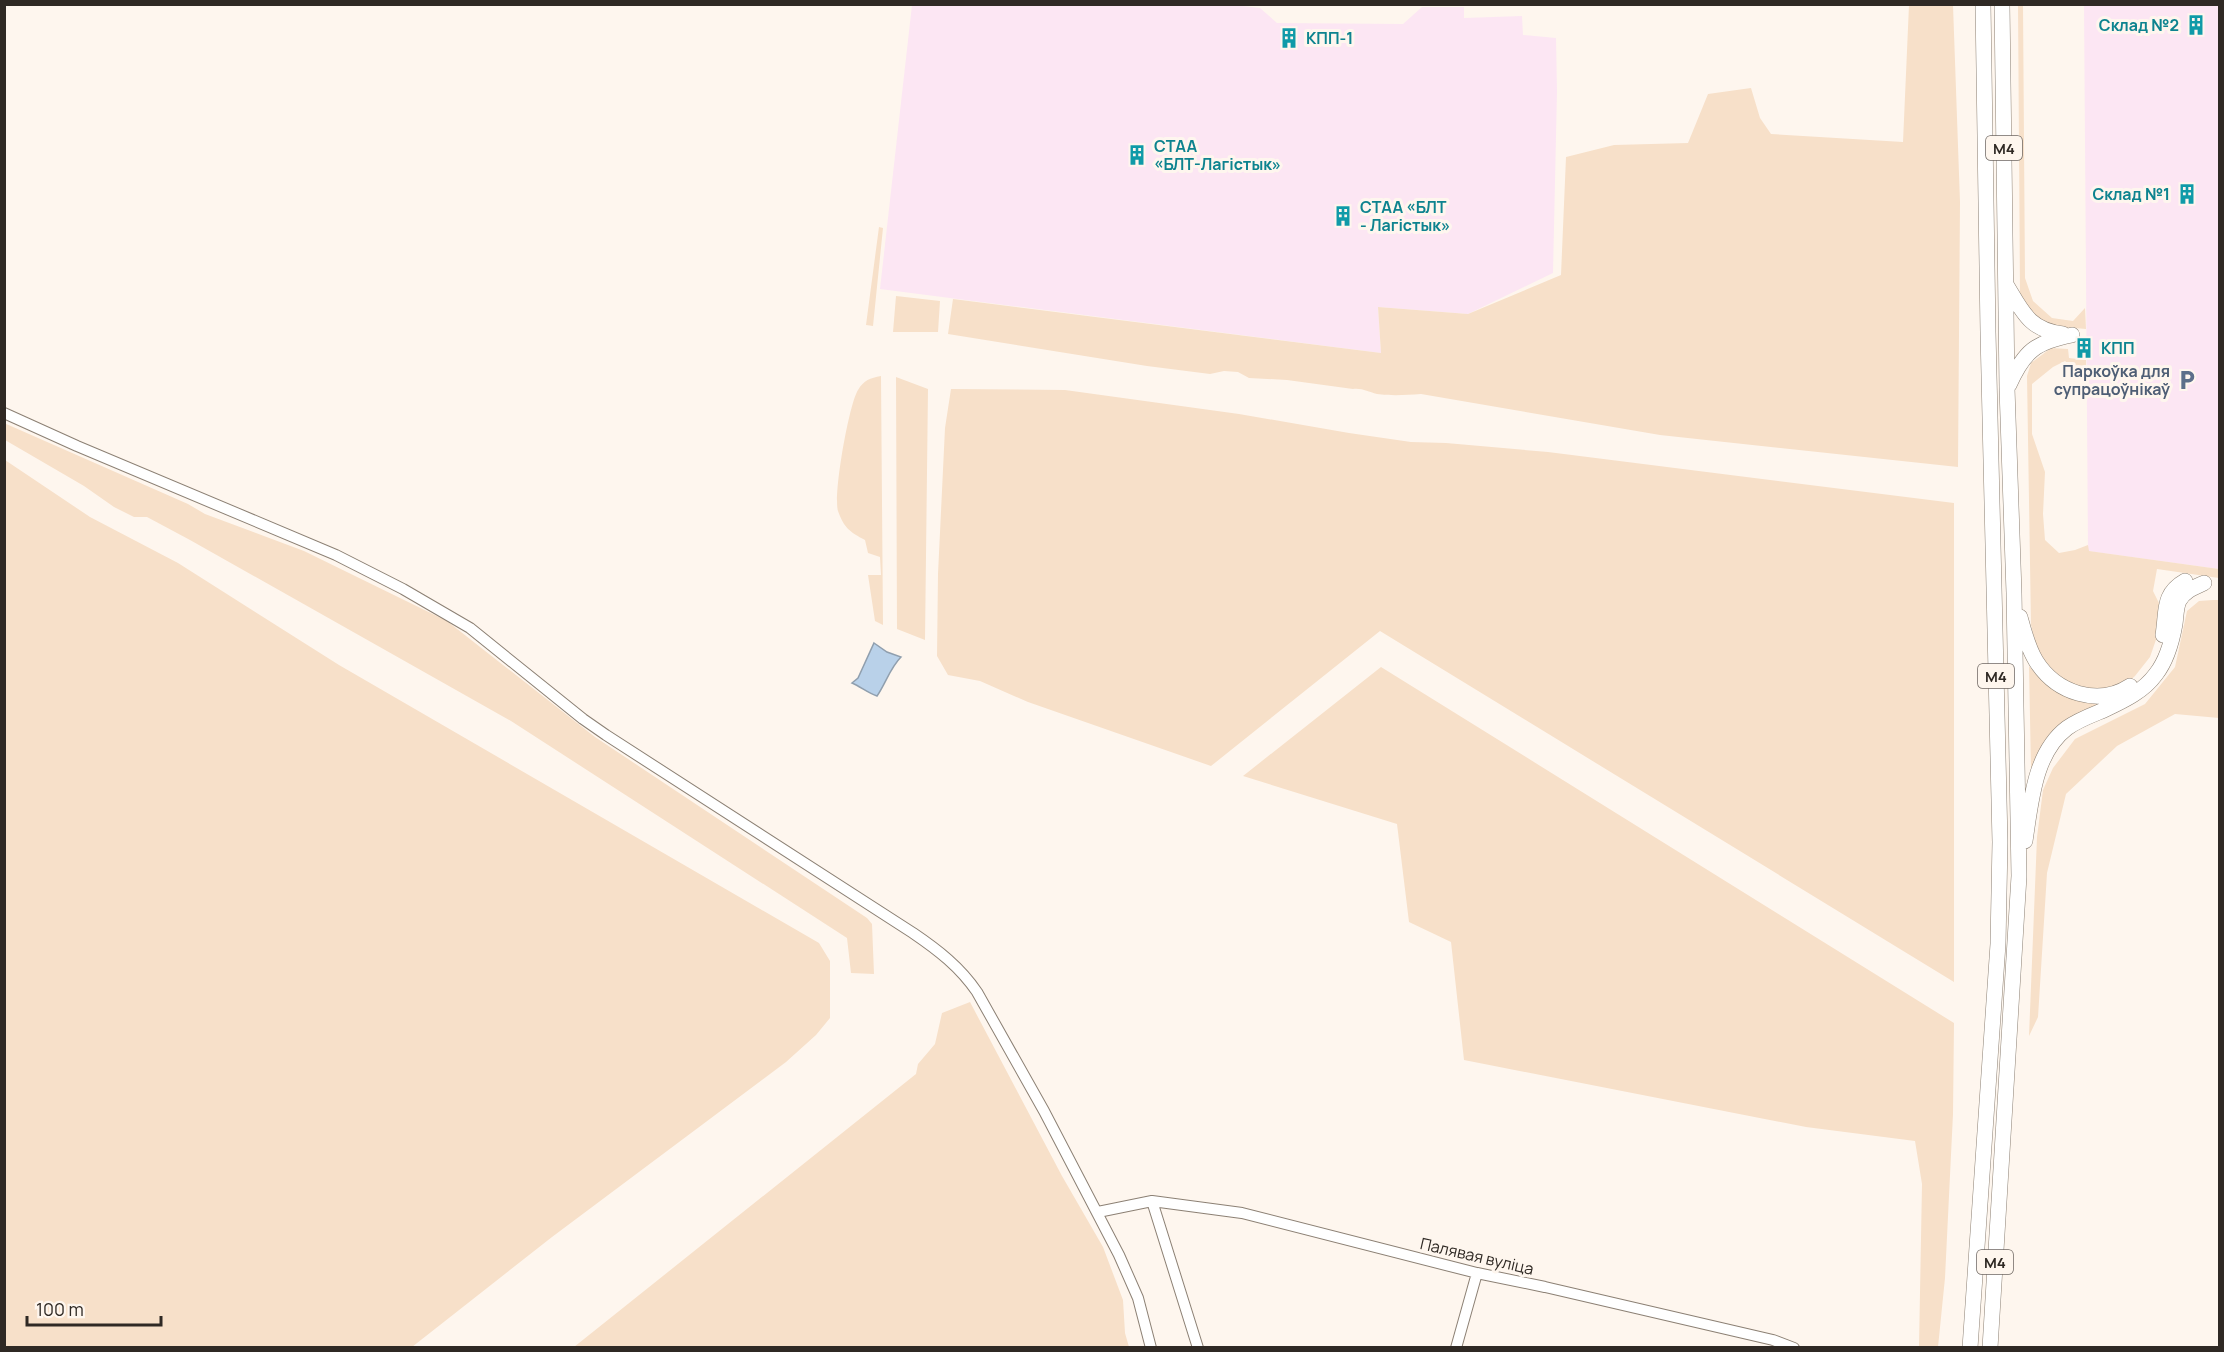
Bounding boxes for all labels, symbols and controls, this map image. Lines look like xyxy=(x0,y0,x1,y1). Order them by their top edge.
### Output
building icon: Склад №2 xyxy=(2184,13,2208,37)
place label: Склад №2 xyxy=(2099,14,2179,36)
building icon: КПП-1 xyxy=(1277,26,1301,50)
place label: КПП-1 xyxy=(1306,27,1353,49)
place label: СТАА «БЛТ-Лагістык» xyxy=(1154,135,1281,175)
road number: М4 xyxy=(1986,136,2022,160)
building icon: СТАА «БЛТ-Лагістык» xyxy=(1125,143,1149,167)
building icon: Склад №1 xyxy=(2175,182,2199,206)
place label: Склад №1 xyxy=(2092,183,2170,205)
place label: СТАА «БЛТ - Лагістык» xyxy=(1360,196,1450,236)
building icon: СТАА «БЛТ - Лагістык» xyxy=(1331,204,1355,228)
building icon: КПП xyxy=(2072,336,2096,360)
place label: КПП xyxy=(2101,337,2135,359)
place label: Паркоўка для супрацоўнікаў xyxy=(2054,360,2170,400)
parking icon: Паркоўка для супрацоўнікаў xyxy=(2175,368,2199,392)
road number: М4 xyxy=(1978,664,2014,688)
street label: Палявая вуліца xyxy=(1418,1232,1536,1280)
road number: М4 xyxy=(1977,1250,2013,1274)
scale bar xyxy=(27,1289,160,1327)
text: 100 m xyxy=(36,1297,84,1321)

